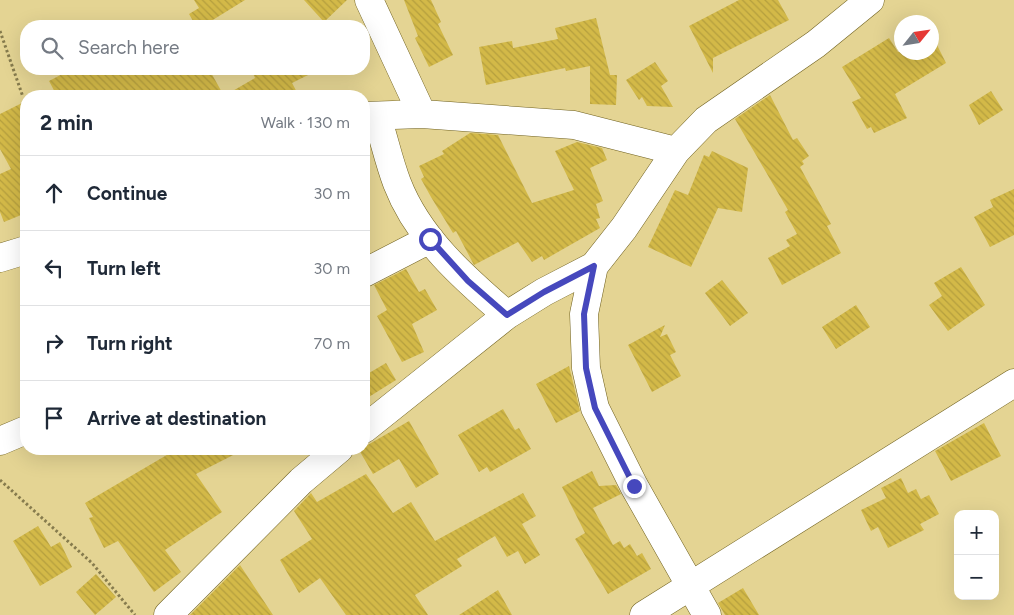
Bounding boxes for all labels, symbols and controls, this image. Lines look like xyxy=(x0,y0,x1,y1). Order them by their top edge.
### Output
north arrow xyxy=(894,15,939,60)
search box xyxy=(20,20,370,75)
icon: search xyxy=(38,34,66,62)
text: Search here xyxy=(78,36,180,59)
text: 2 min xyxy=(40,110,93,135)
text: Walk · 130 m xyxy=(261,113,350,132)
icon: ahead xyxy=(40,179,68,207)
text: Continue xyxy=(87,182,167,205)
text: 30 m xyxy=(313,184,350,203)
route start xyxy=(419,228,442,251)
icon: left xyxy=(40,254,68,282)
text: Turn left xyxy=(87,257,161,280)
text: 30 m xyxy=(313,259,350,278)
icon: right xyxy=(40,329,68,357)
text: Turn right xyxy=(87,332,173,355)
text: 70 m xyxy=(314,334,350,353)
icon: arrive xyxy=(40,404,68,432)
text: Arrive at destination xyxy=(87,407,266,430)
route end xyxy=(623,475,646,498)
map controls xyxy=(954,510,999,600)
button: + xyxy=(954,510,999,555)
button: − xyxy=(954,555,999,600)

